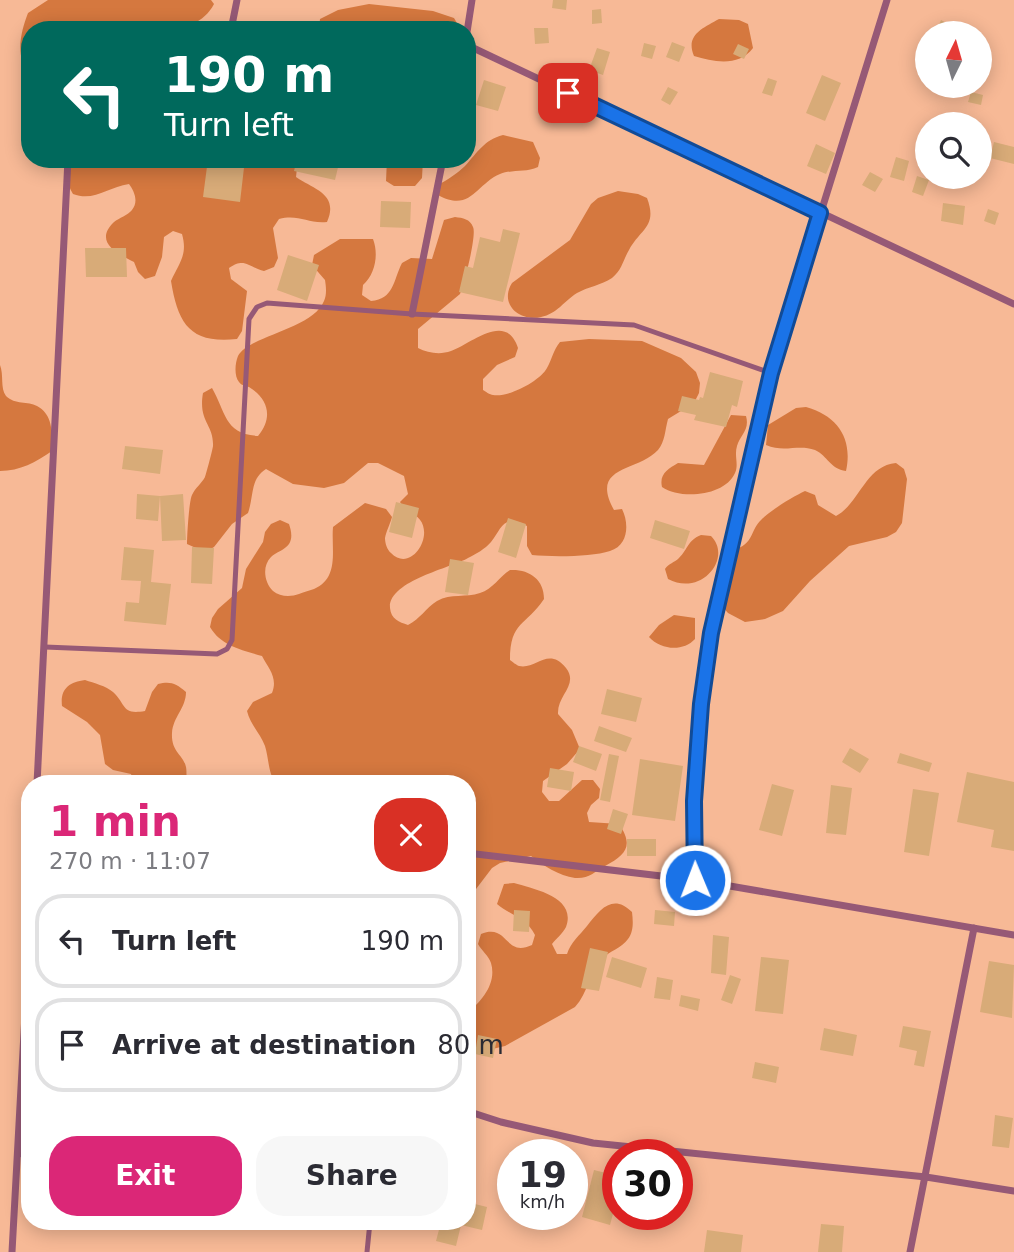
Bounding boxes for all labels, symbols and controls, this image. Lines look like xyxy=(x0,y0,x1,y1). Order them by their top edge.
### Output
north arrow xyxy=(915,21,992,98)
map controls xyxy=(915,21,992,189)
text: 190 m xyxy=(164,47,334,104)
icon: left xyxy=(49,49,140,140)
pin xyxy=(538,63,598,123)
icon: arrive xyxy=(549,74,587,112)
text: Turn left xyxy=(164,106,294,144)
button: search xyxy=(915,112,992,189)
text: 1 min xyxy=(49,797,181,846)
button: close xyxy=(374,798,448,872)
position arrow xyxy=(658,843,732,917)
text: 270 m · 11:07 xyxy=(49,848,211,874)
icon: left xyxy=(53,922,91,960)
text: Turn left xyxy=(112,926,236,956)
text: 190 m xyxy=(361,926,444,956)
icon: arrive xyxy=(53,1026,91,1064)
text: Arrive at destination xyxy=(112,1030,416,1060)
text: 80 m xyxy=(437,1030,504,1060)
button: Exit xyxy=(49,1136,242,1216)
button: Share xyxy=(256,1136,448,1216)
speed limit sign: 30 xyxy=(602,1139,693,1230)
text: 19 xyxy=(518,1155,567,1195)
text: km/h xyxy=(520,1191,565,1212)

